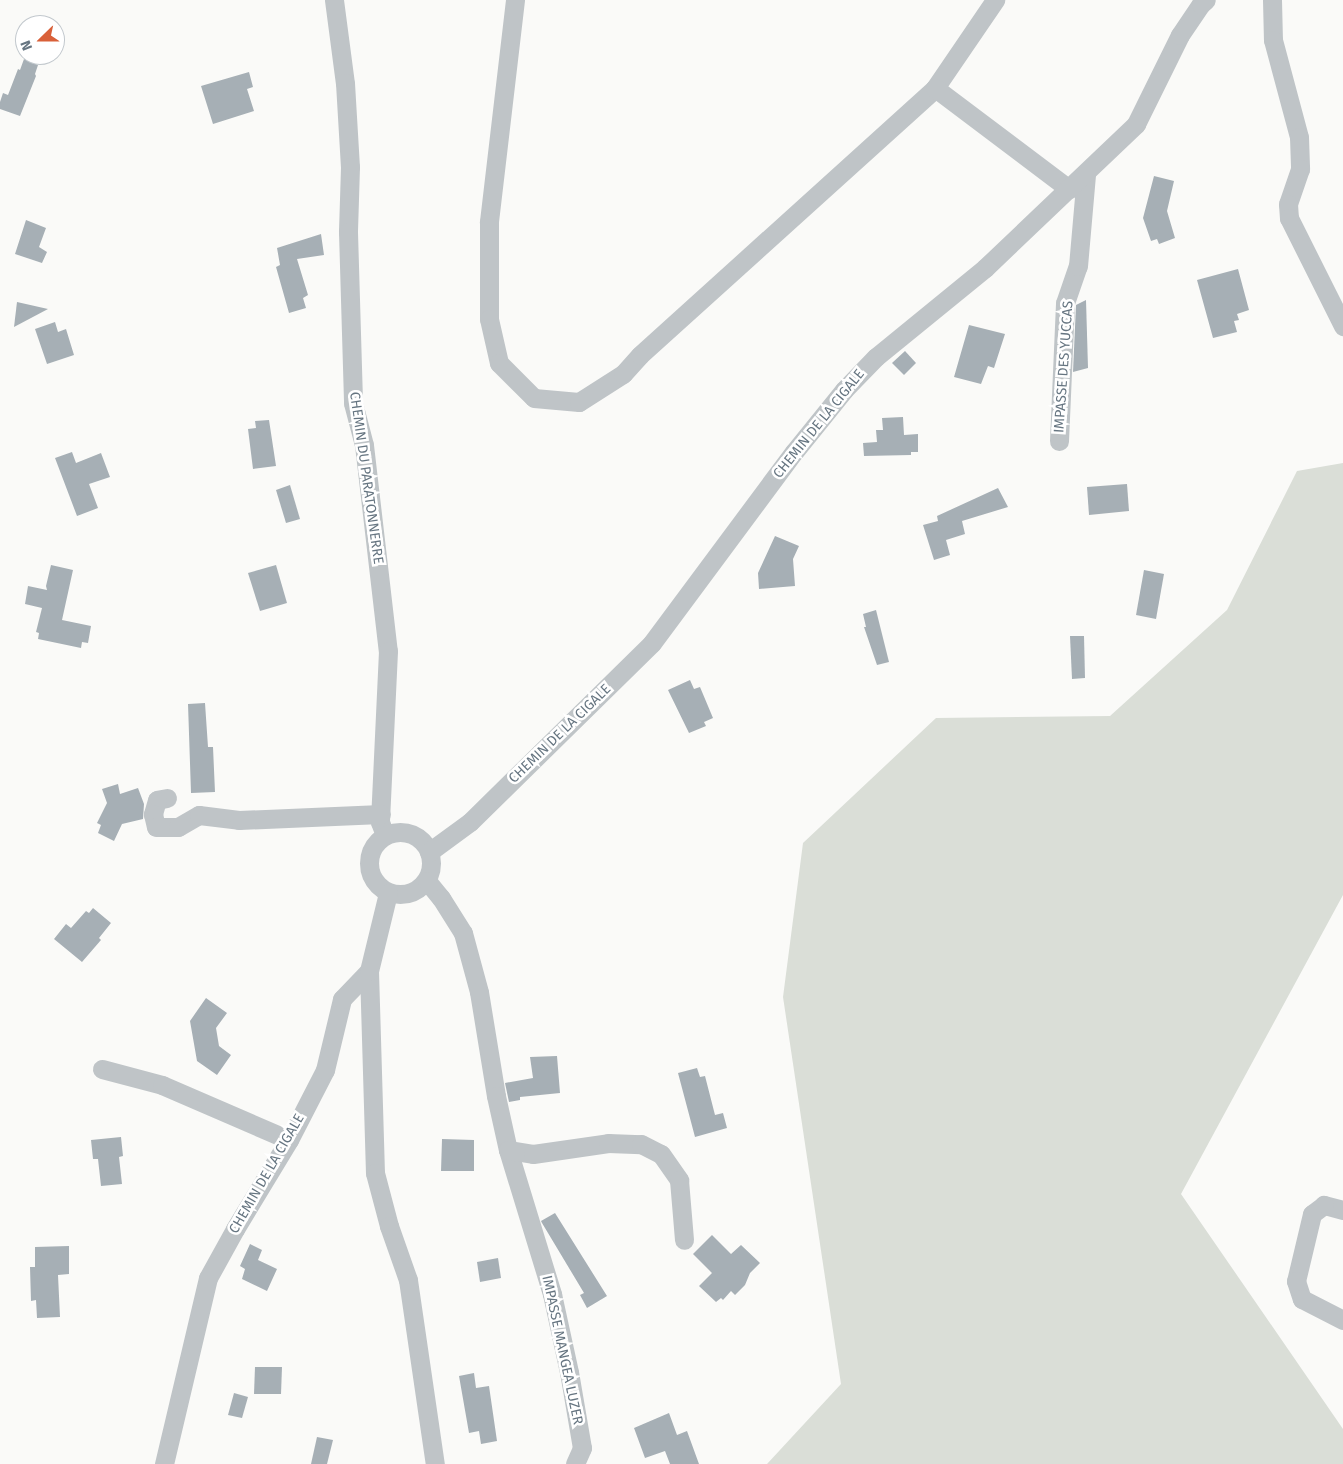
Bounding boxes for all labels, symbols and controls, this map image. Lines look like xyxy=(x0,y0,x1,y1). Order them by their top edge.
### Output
north arrow xyxy=(15,15,65,65)
text: N xyxy=(17,38,36,53)
street label: IMPASSE DES YUCCAS xyxy=(1051,300,1077,434)
street label: CHEMIN DE LA CIGALE xyxy=(770,366,868,482)
street label: CHEMIN DU PARATONNERRE xyxy=(346,391,386,565)
street label: CHEMIN DE LA CIGALE xyxy=(505,681,615,787)
street label: CHEMIN DE LA CIGALE xyxy=(226,1111,308,1237)
street label: IMPASSE MANGEA LUZER xyxy=(538,1274,586,1426)

